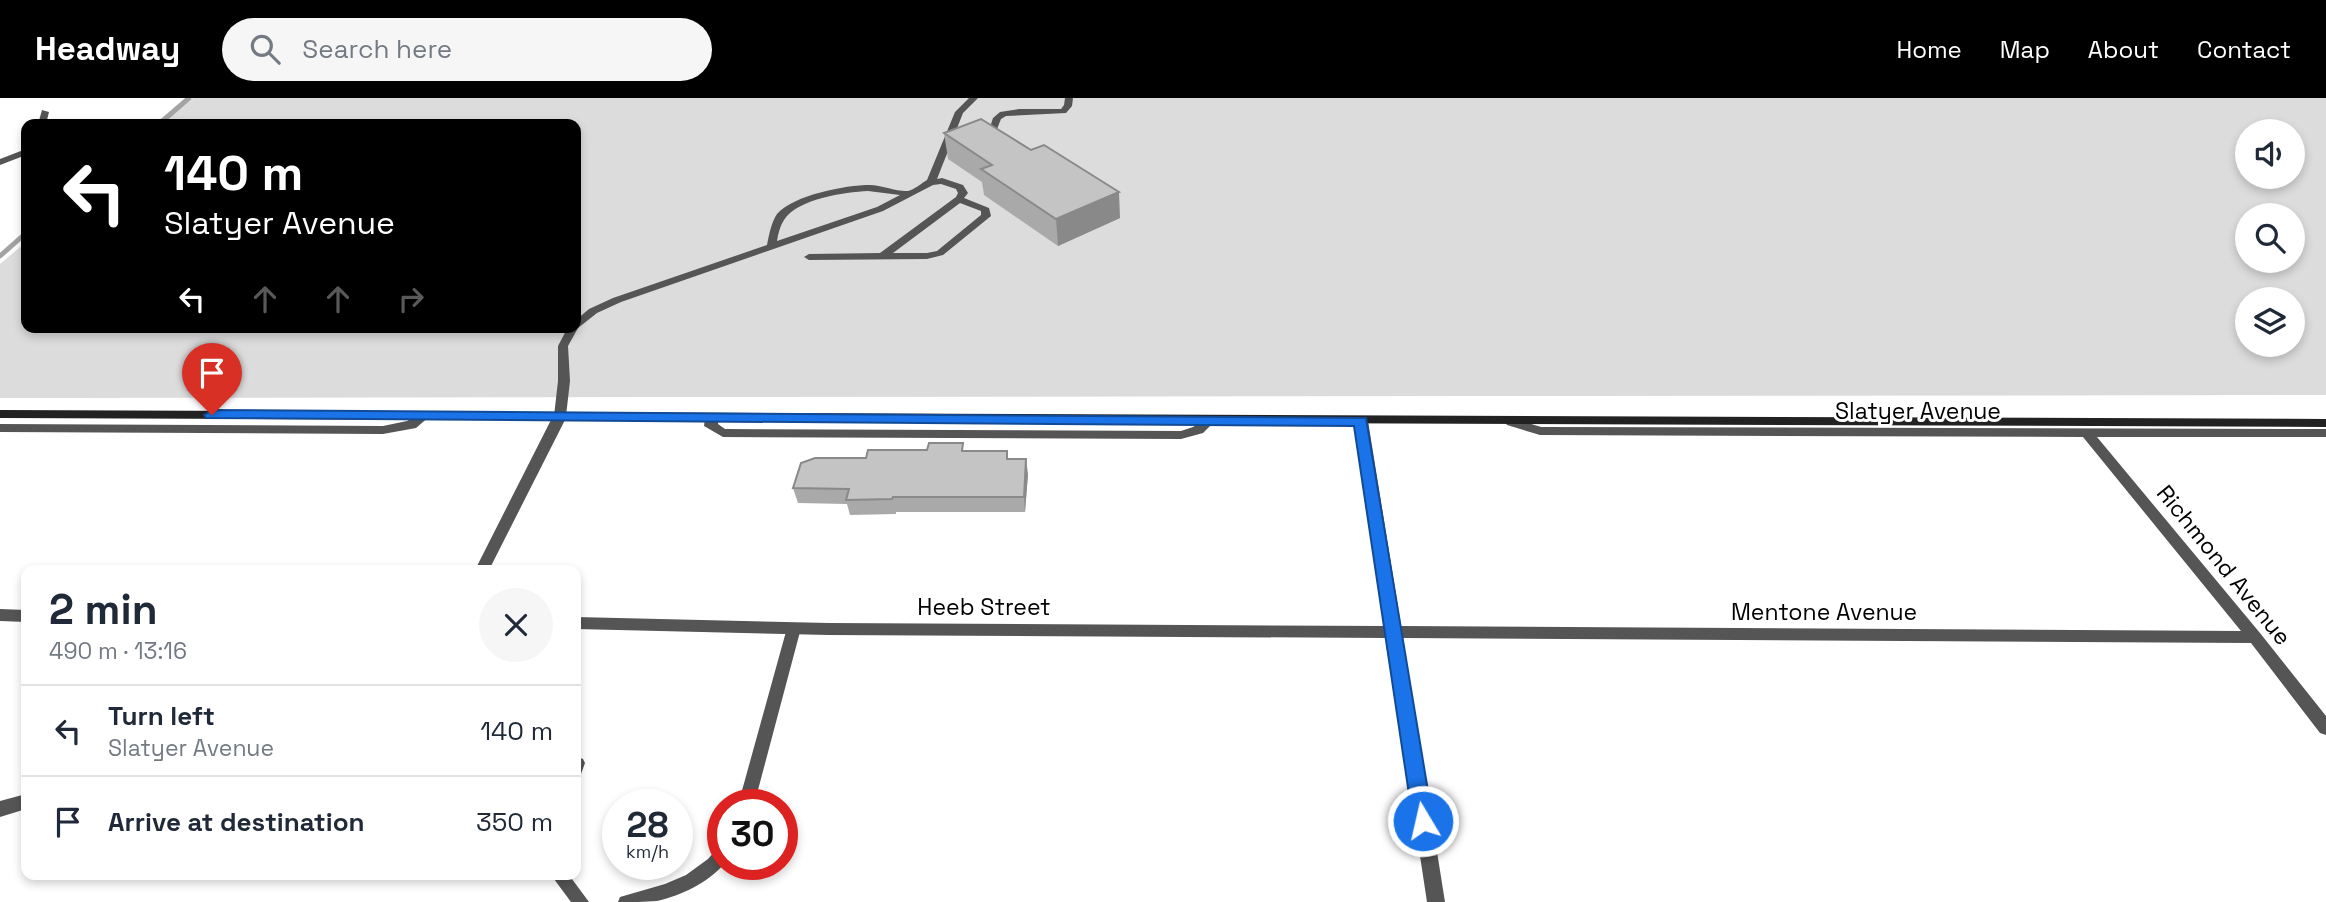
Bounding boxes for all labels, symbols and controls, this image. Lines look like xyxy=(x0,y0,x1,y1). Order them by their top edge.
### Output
search box xyxy=(222,18,712,81)
text: Headway xyxy=(35,28,180,70)
icon: search xyxy=(246,30,284,68)
text: Search here xyxy=(302,32,452,66)
text: Home xyxy=(1896,34,1962,65)
text: Map xyxy=(2000,34,2050,65)
text: About xyxy=(2088,34,2159,65)
text: Contact xyxy=(2197,34,2291,65)
map controls xyxy=(2235,119,2305,357)
button: sound xyxy=(2235,119,2305,189)
text: 140 m xyxy=(164,142,303,204)
icon: left xyxy=(49,147,140,238)
text: Slatyer Avenue xyxy=(164,203,395,243)
button: search xyxy=(2235,203,2305,273)
icon: left xyxy=(173,280,211,318)
icon: ahead xyxy=(246,280,284,318)
icon: ahead xyxy=(319,280,357,318)
icon: right xyxy=(392,280,430,318)
button: layers xyxy=(2235,287,2305,357)
pin xyxy=(182,343,242,415)
icon: arrive xyxy=(193,354,231,392)
street label: Slatyer Avenue xyxy=(1835,396,2001,426)
street label: Richmond Avenue xyxy=(2150,479,2298,651)
text: 2 min xyxy=(49,583,158,636)
button: close xyxy=(479,588,553,662)
street label: Heeb Street xyxy=(917,592,1051,622)
street label: Mentone Avenue xyxy=(1731,597,1917,627)
text: 490 m · 13:16 xyxy=(49,636,187,666)
text: Turn left xyxy=(108,699,215,733)
icon: left xyxy=(49,712,87,750)
text: 140 m xyxy=(480,714,553,748)
text: Slatyer Avenue xyxy=(108,733,274,763)
position arrow xyxy=(1386,784,1460,858)
speed limit sign: 30 xyxy=(707,789,798,880)
icon: arrive xyxy=(49,803,87,841)
text: 28 xyxy=(627,803,668,847)
text: Arrive at destination xyxy=(108,805,365,839)
text: 350 m xyxy=(476,805,553,839)
text: km/h xyxy=(626,840,669,863)

